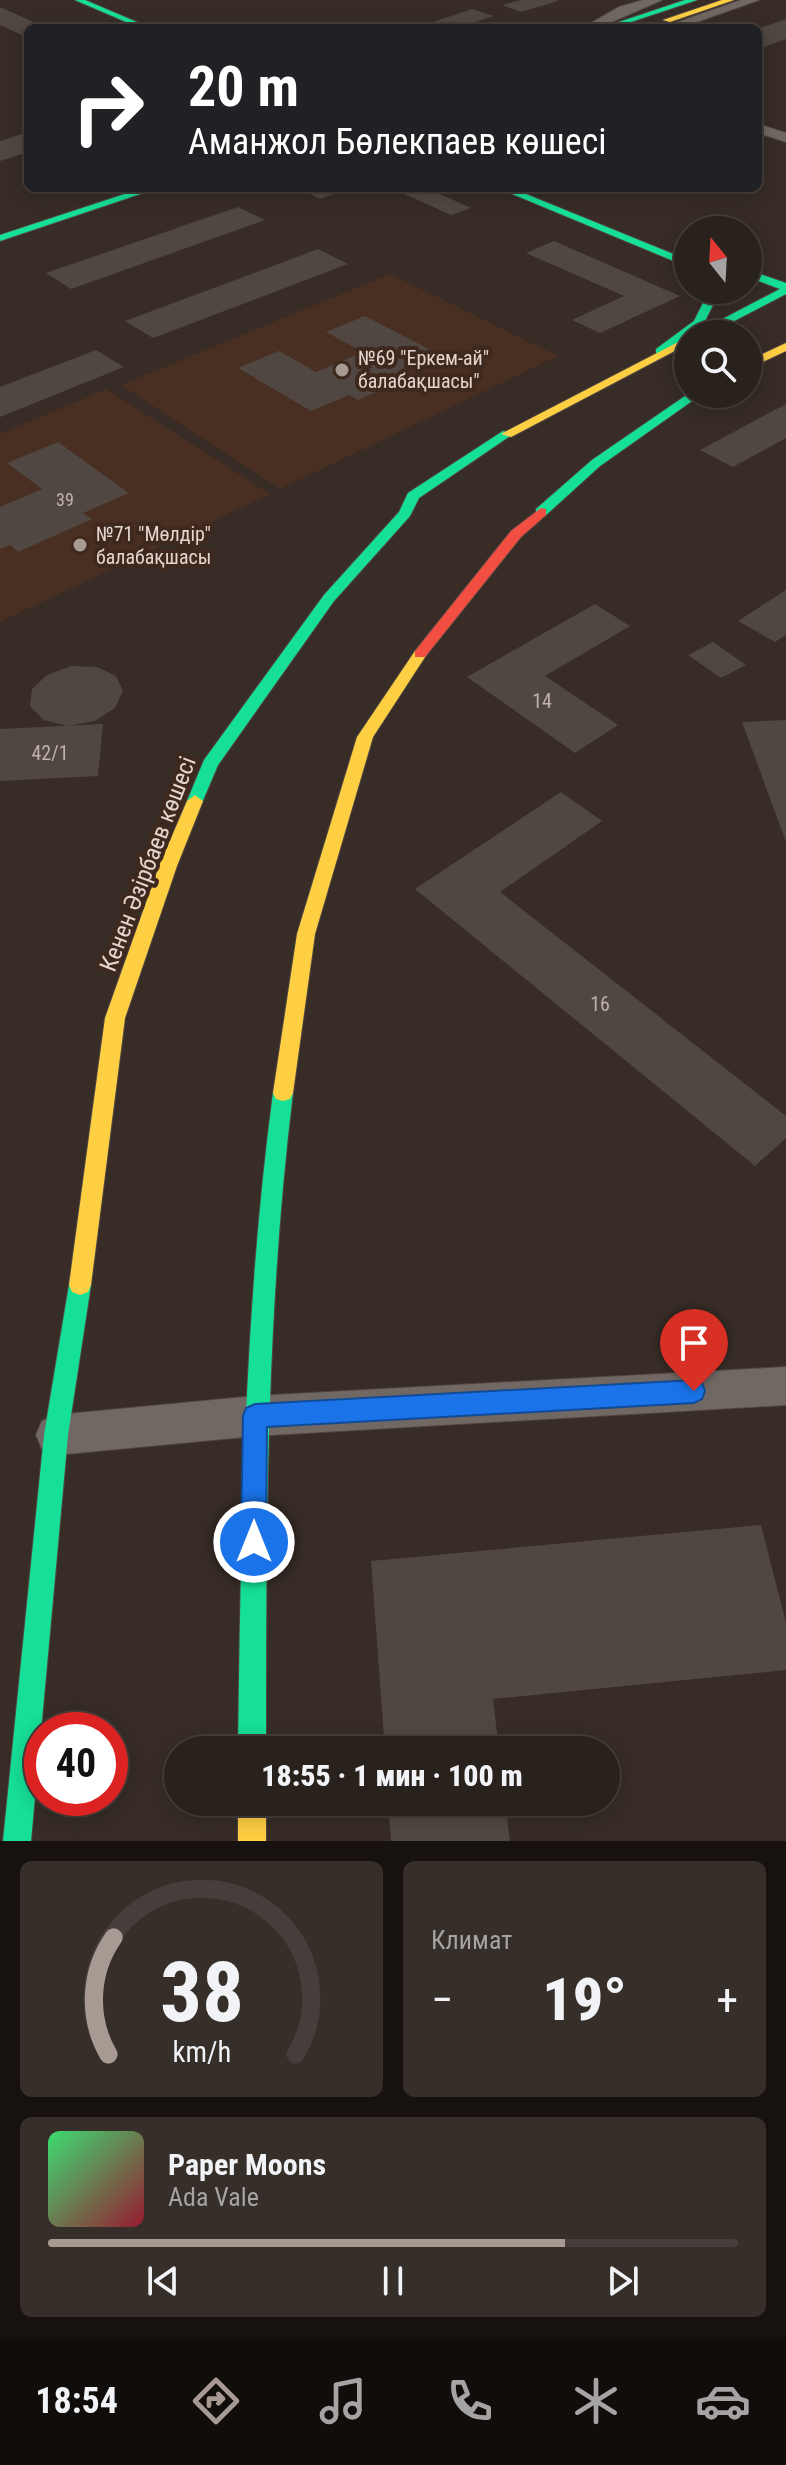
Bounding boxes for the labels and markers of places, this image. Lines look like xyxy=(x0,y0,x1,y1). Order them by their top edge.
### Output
place label: №69 "Еркем-ай" балабақшасы" xyxy=(358,346,489,393)
marker: №69 "Еркем-ай" балабақшасы" xyxy=(333,361,351,379)
place label: №71 "Мөлдір" балабақшасы xyxy=(96,522,211,569)
marker: №71 "Мөлдір" балабақшасы xyxy=(71,536,89,554)
pin xyxy=(660,1309,728,1391)

